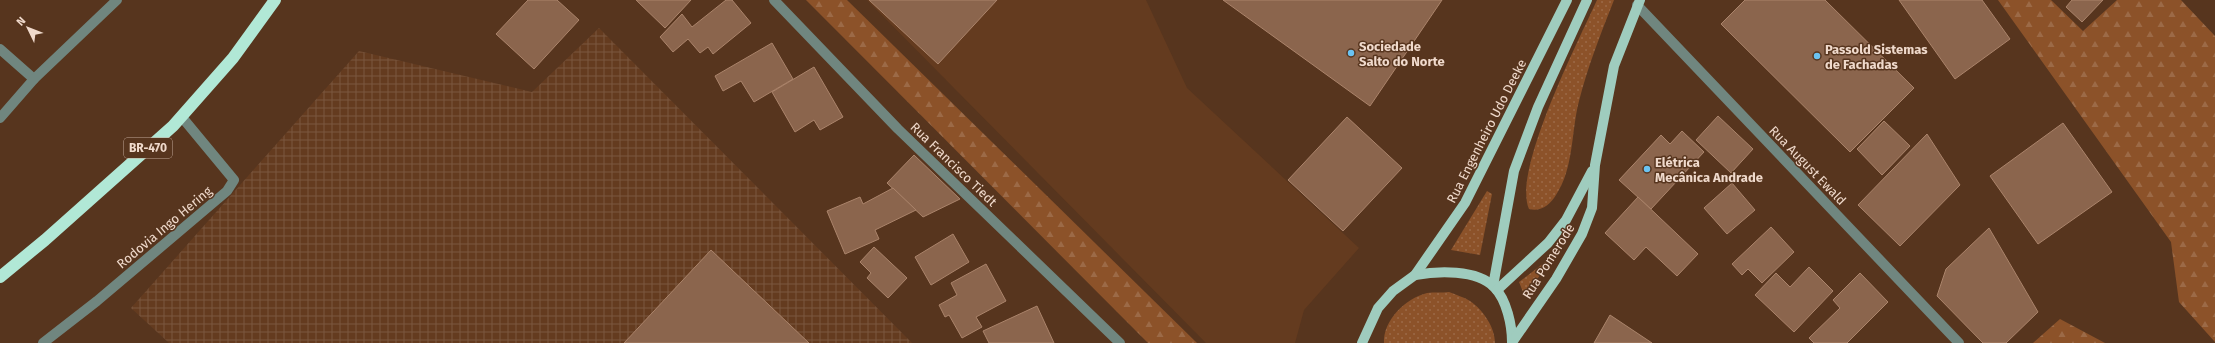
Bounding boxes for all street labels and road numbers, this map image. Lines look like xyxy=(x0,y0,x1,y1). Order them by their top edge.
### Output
street label: Rua Engenheiro Udo Deeke xyxy=(1444,57,1529,206)
street label: Rua Francisco Tiedt xyxy=(907,119,1000,210)
street label: Rua August Ewald xyxy=(1766,123,1849,208)
road number: BR-470 xyxy=(124,138,172,158)
street label: Rodovia Ingo Hering xyxy=(114,183,215,271)
street label: Rua Pomerode xyxy=(1519,221,1578,302)

